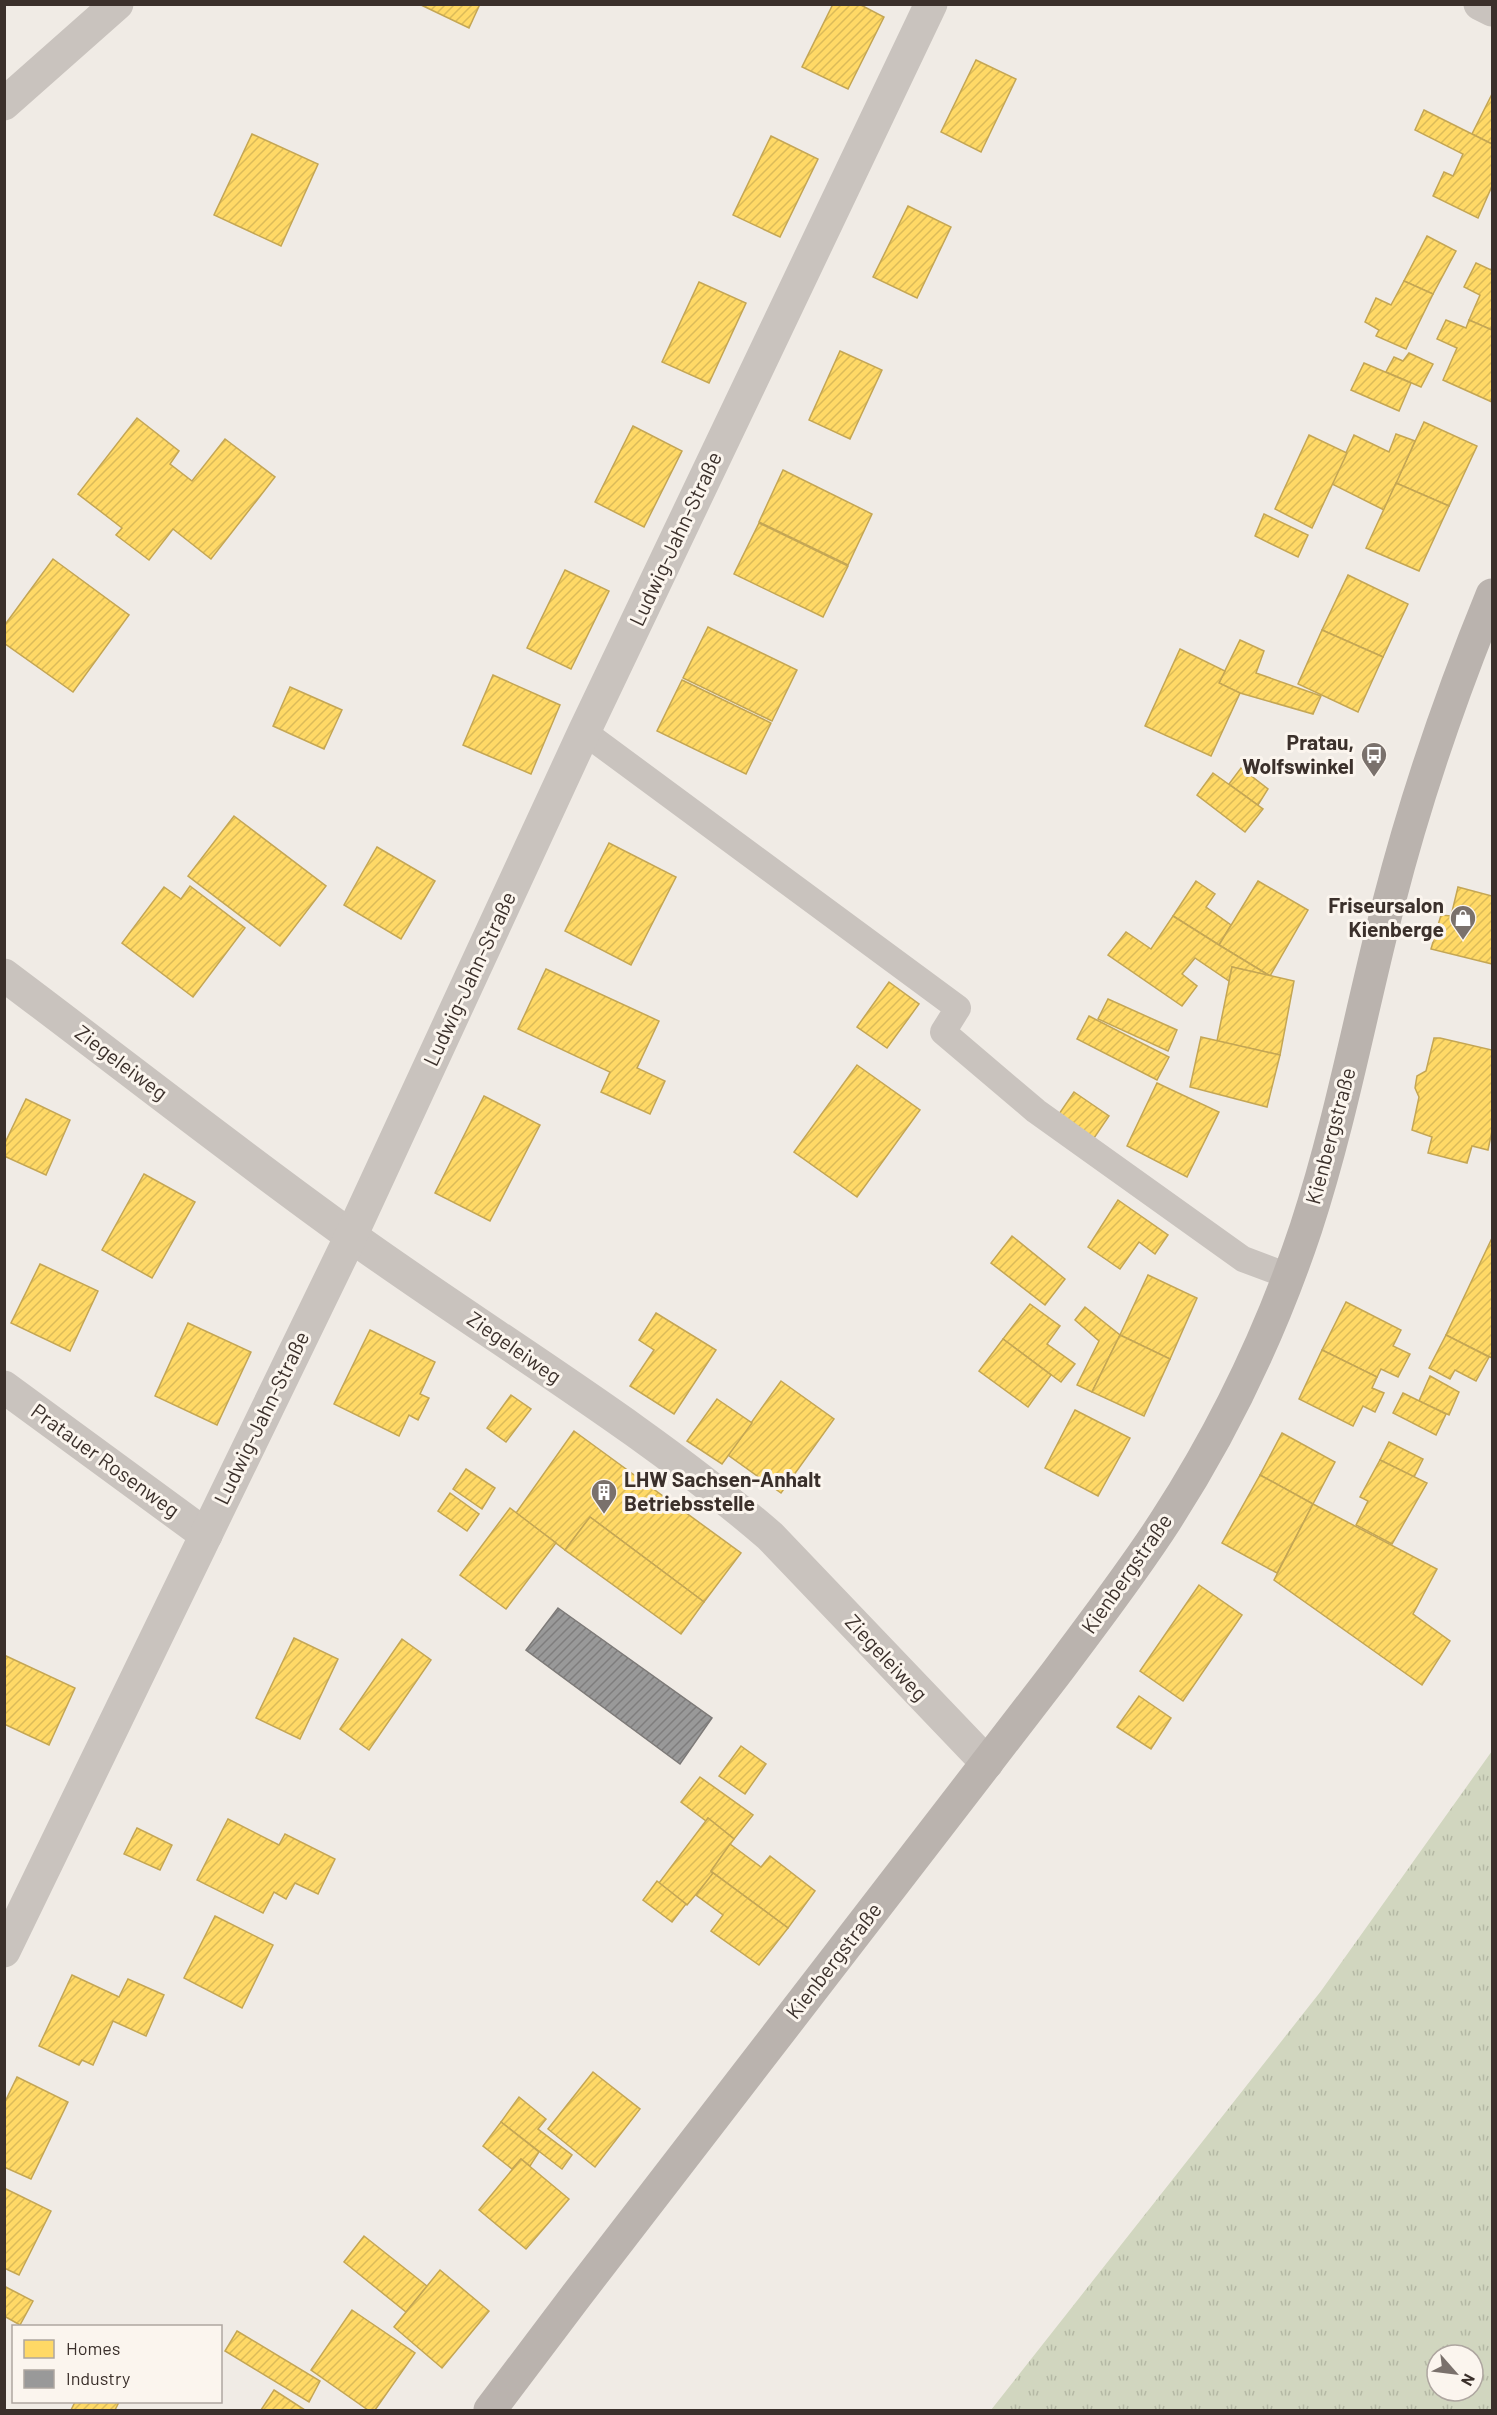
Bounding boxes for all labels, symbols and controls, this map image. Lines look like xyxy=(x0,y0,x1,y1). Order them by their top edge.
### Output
street label: Ludwig-Jahn-Straße xyxy=(623,447,726,629)
place label: Pratau, Wolfswinkel xyxy=(1242,729,1354,778)
bus stop icon: Pratau, Wolfswinkel xyxy=(1359,740,1389,778)
street label: Ludwig-Jahn-Straße xyxy=(417,887,520,1069)
place label: Friseursalon Kienberge xyxy=(1328,892,1444,941)
shop icon: Friseursalon Kienberge xyxy=(1448,903,1478,941)
street label: Ziegeleiweg xyxy=(71,1019,173,1105)
street label: Kienbergstraße xyxy=(1299,1064,1360,1207)
street label: Ziegeleiweg xyxy=(463,1305,567,1388)
street label: Ludwig-Jahn-Straße xyxy=(208,1327,313,1508)
street label: Pratauer Rosenweg xyxy=(27,1398,185,1522)
place label: LHW Sachsen-Anhalt Betriebsstelle xyxy=(624,1466,821,1515)
building icon: LHW Sachsen-Anhalt Betriebsstelle xyxy=(589,1477,619,1515)
street label: Kienbergstraße xyxy=(1075,1508,1176,1638)
street label: Ziegeleiweg xyxy=(841,1609,933,1705)
street label: Kienbergstraße xyxy=(780,1897,886,2023)
legend xyxy=(12,2325,222,2403)
text: Homes xyxy=(66,2337,120,2359)
north arrow xyxy=(1425,2343,1485,2403)
text: Industry xyxy=(66,2367,130,2389)
text: N xyxy=(1458,2371,1480,2389)

